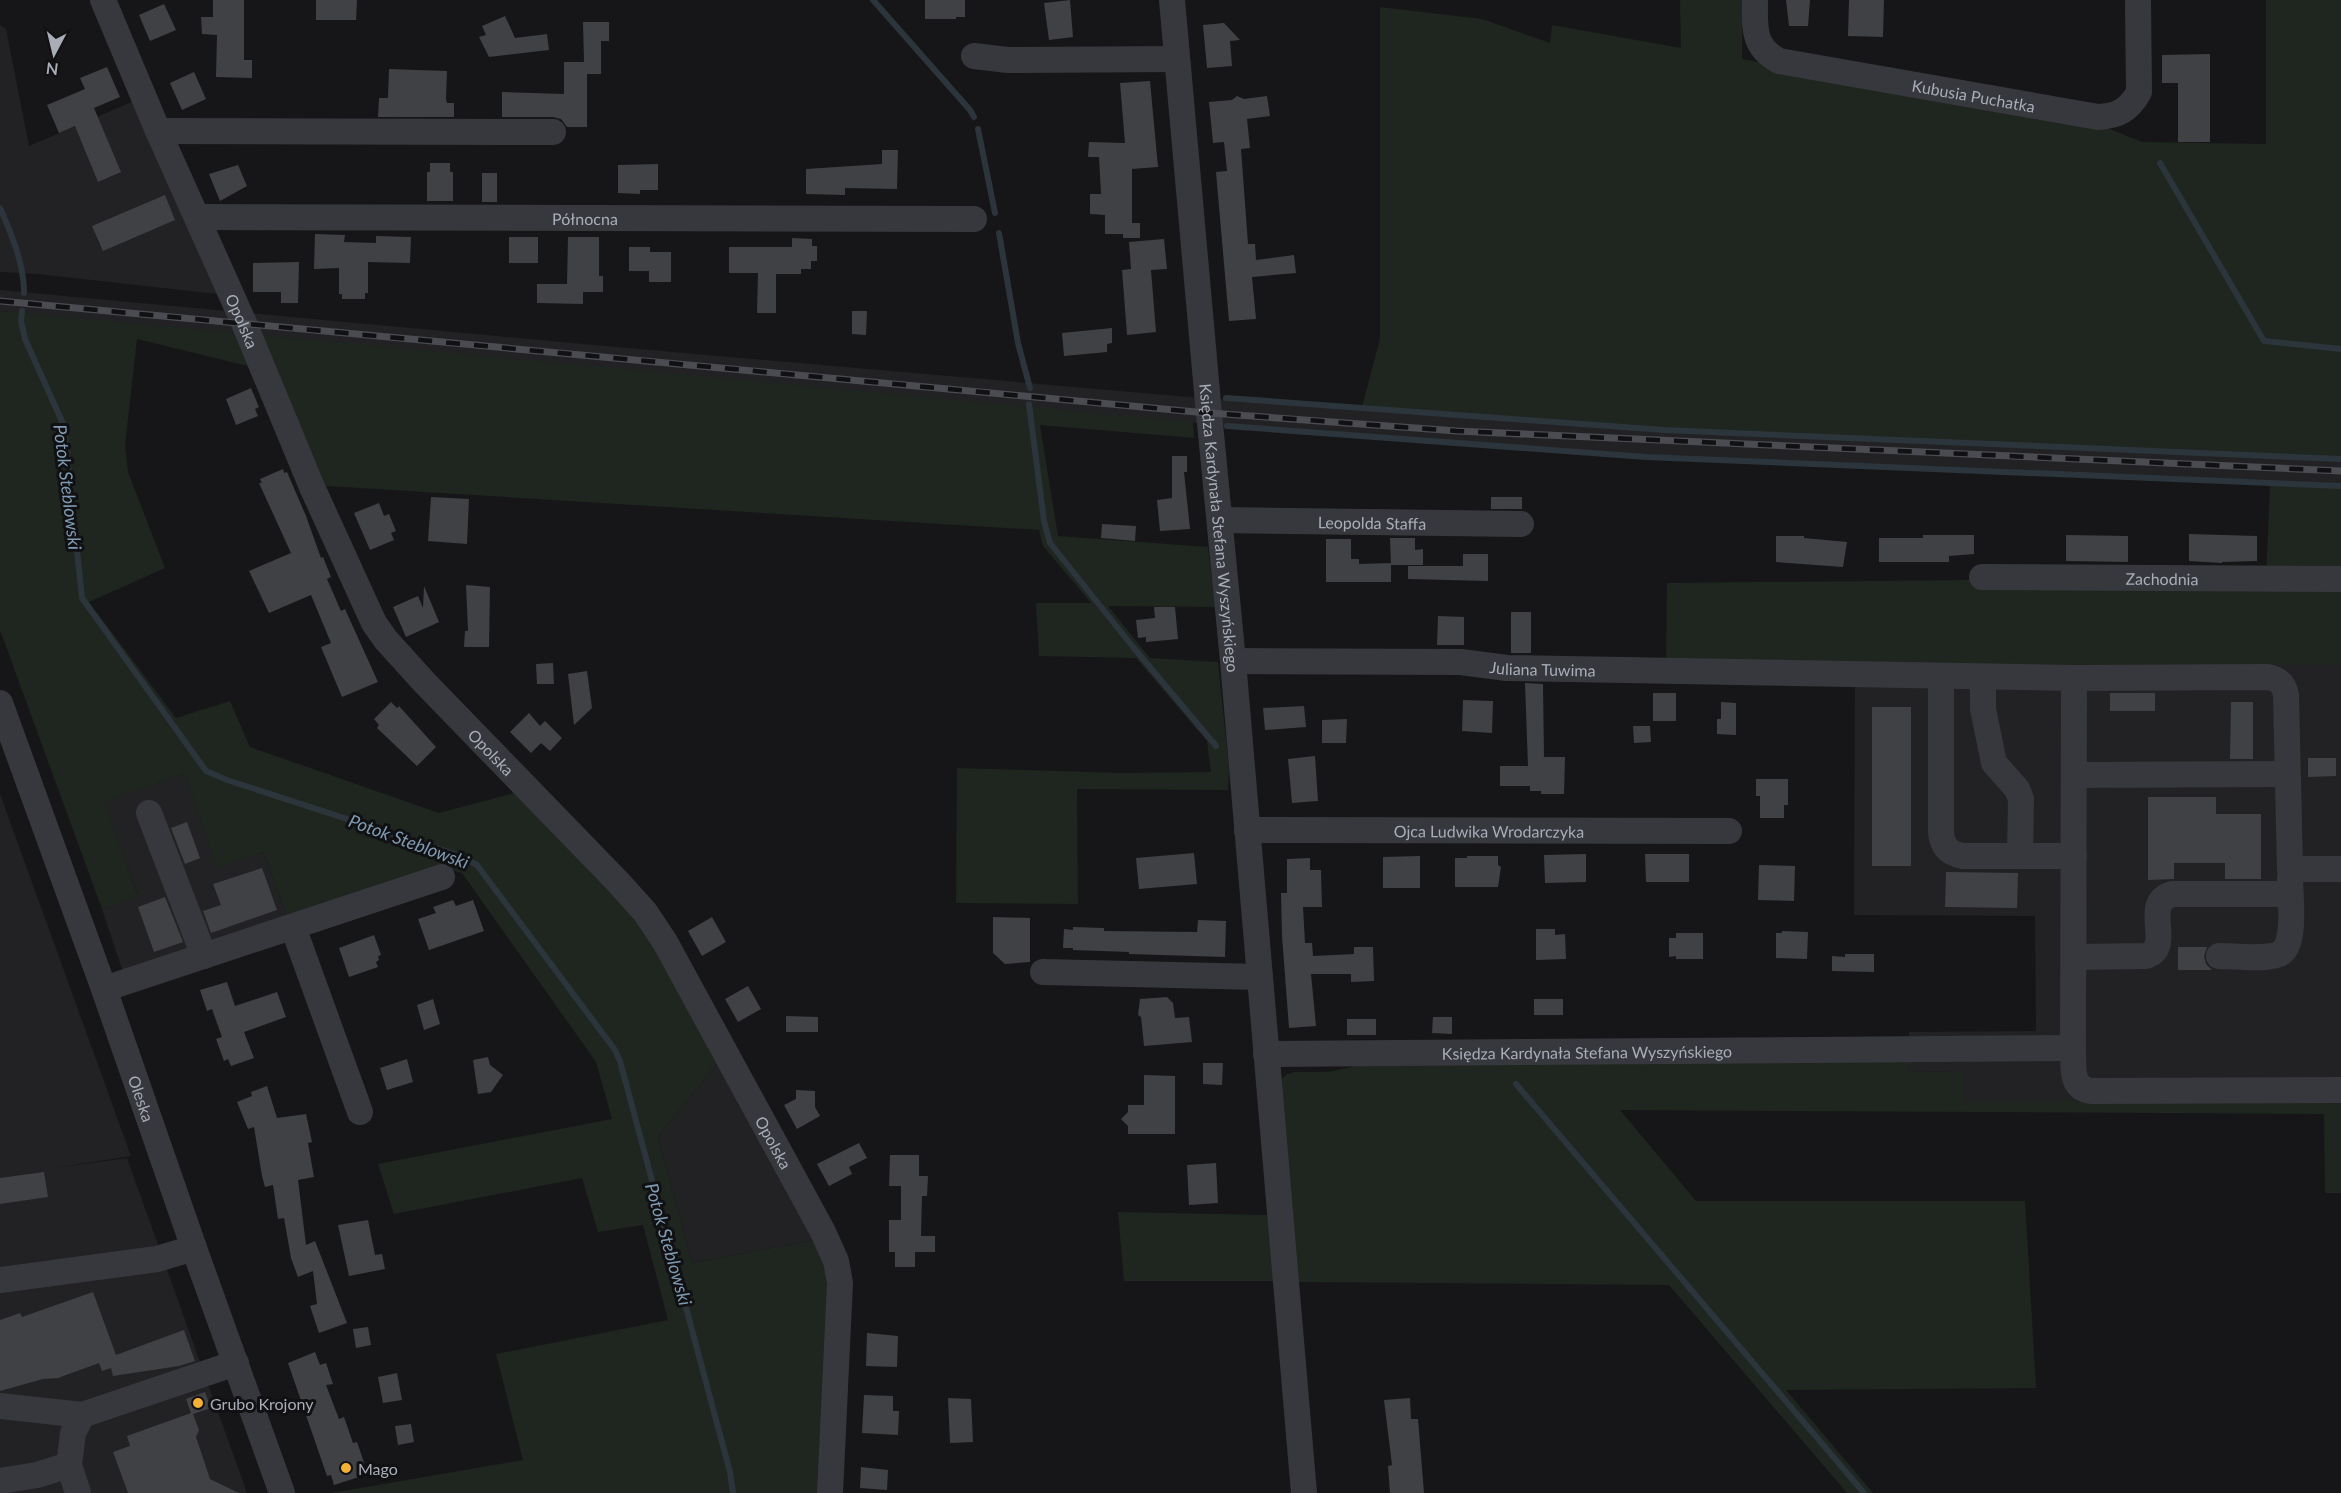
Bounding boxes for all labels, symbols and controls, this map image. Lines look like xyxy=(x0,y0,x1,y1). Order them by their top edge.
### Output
north arrow xyxy=(24,24,84,84)
text: N xyxy=(45,59,59,80)
street label: Kubusia Puchatka xyxy=(1911,75,2037,115)
street label: Północna xyxy=(552,208,618,228)
street label: Opolska xyxy=(223,291,263,351)
street label: Księdza Kardynała Stefana Wyszyńskiego xyxy=(1197,382,1243,673)
water label: Potok Steblowski xyxy=(49,423,87,551)
street label: Leopolda Staffa xyxy=(1318,512,1426,532)
street label: Zachodnia xyxy=(2125,568,2198,588)
street label: Juliana Tuwima xyxy=(1489,656,1596,679)
street label: Opolska xyxy=(465,724,518,779)
water label: Potok Steblowski xyxy=(346,809,472,873)
street label: Ojca Ludwika Wrodarczyka xyxy=(1394,821,1584,840)
street label: Księdza Kardynała Stefana Wyszyńskiego xyxy=(1442,1041,1732,1062)
street label: Oleska xyxy=(125,1073,159,1124)
street label: Opolska xyxy=(752,1112,796,1172)
water label: Potok Steblowski xyxy=(641,1180,697,1308)
place label: Grubo Krojony xyxy=(210,1394,314,1413)
marker: Grubo Krojony xyxy=(191,1396,205,1410)
place label: Mago xyxy=(358,1459,398,1478)
marker: Mago xyxy=(339,1461,353,1475)

